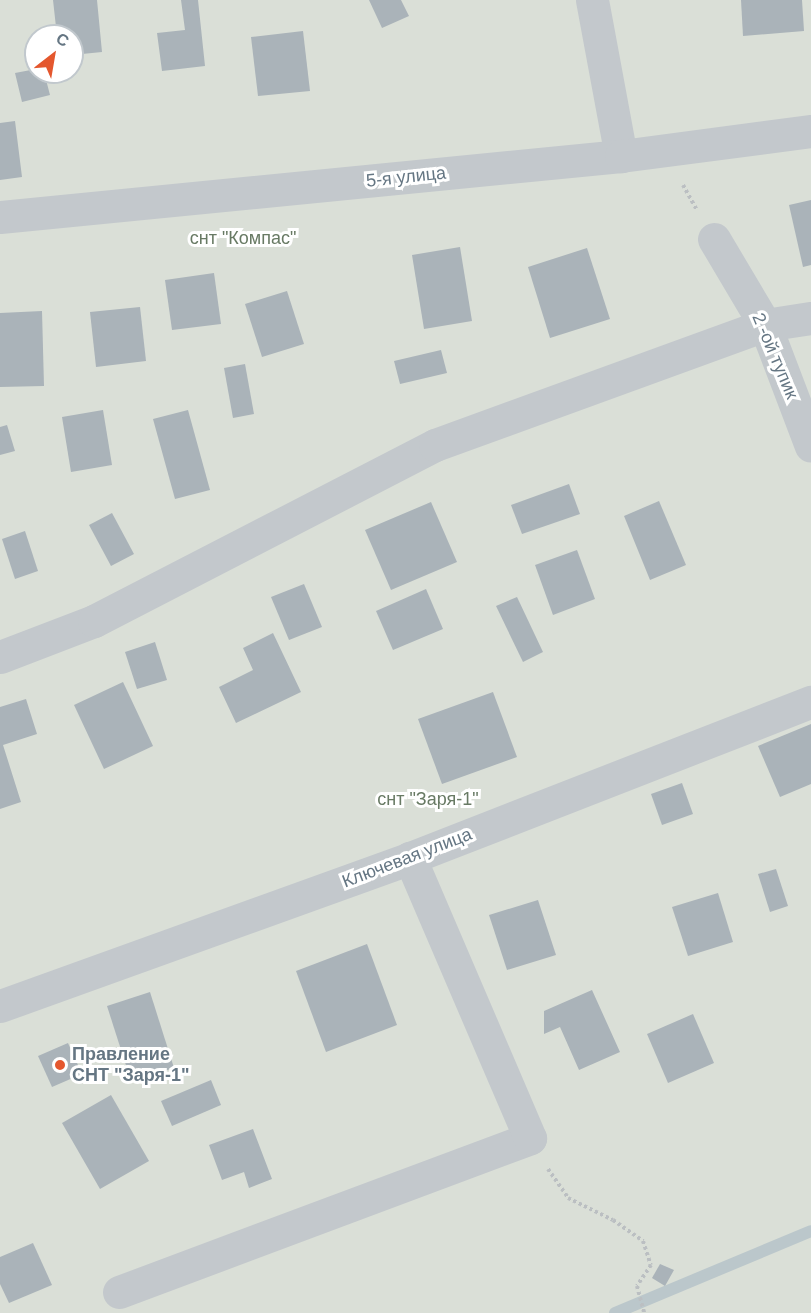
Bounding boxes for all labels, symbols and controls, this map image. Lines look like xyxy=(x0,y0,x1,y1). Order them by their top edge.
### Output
north arrow xyxy=(24,24,84,84)
text: С xyxy=(53,30,72,50)
street label: 5-я улица xyxy=(365,162,447,192)
park label: снт "Компас" xyxy=(190,227,296,249)
street label: 2 -ой тупик xyxy=(747,310,803,402)
park label: снт "Заря-1" xyxy=(377,788,479,810)
street label: Ключевая улица xyxy=(339,823,475,893)
place label: Правление СНТ "Заря-1" xyxy=(72,1044,190,1086)
marker: Правление СНТ "Заря-1" xyxy=(53,1058,67,1072)

